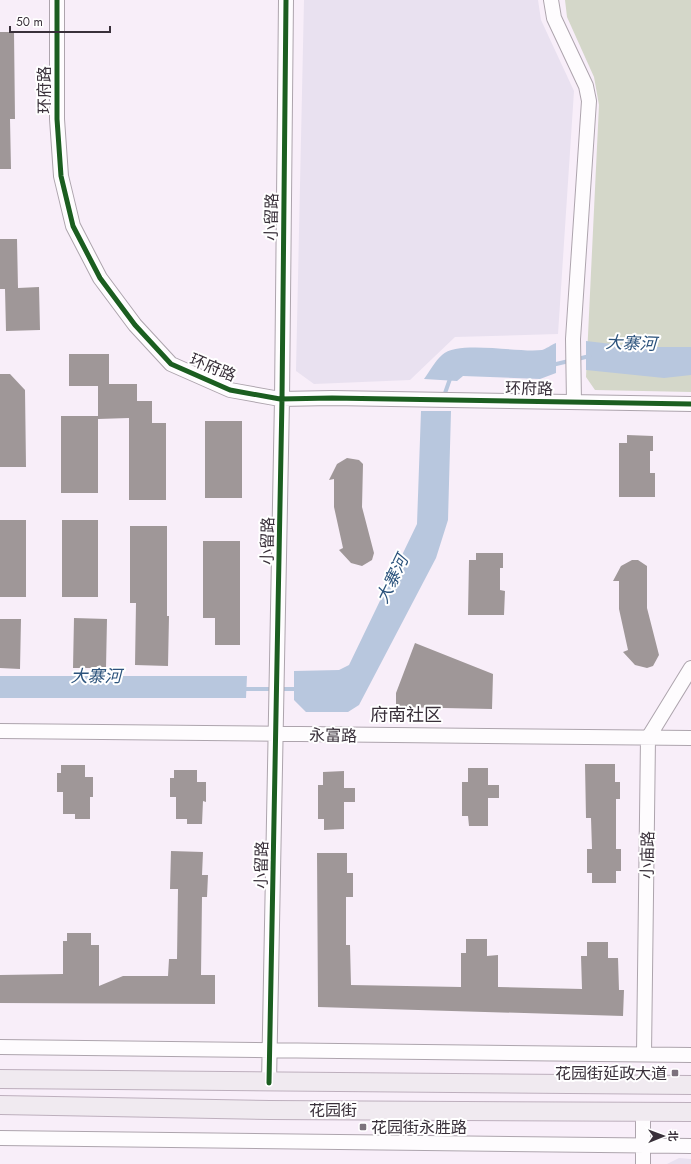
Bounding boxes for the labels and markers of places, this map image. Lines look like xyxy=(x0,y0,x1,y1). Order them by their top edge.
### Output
place label: 花园街延政大道 xyxy=(555,1062,667,1085)
marker: 花园街延政大道 xyxy=(670,1068,680,1078)
place label: 花园街永胜路 xyxy=(371,1116,467,1139)
marker: 花园街永胜路 xyxy=(358,1122,368,1132)

